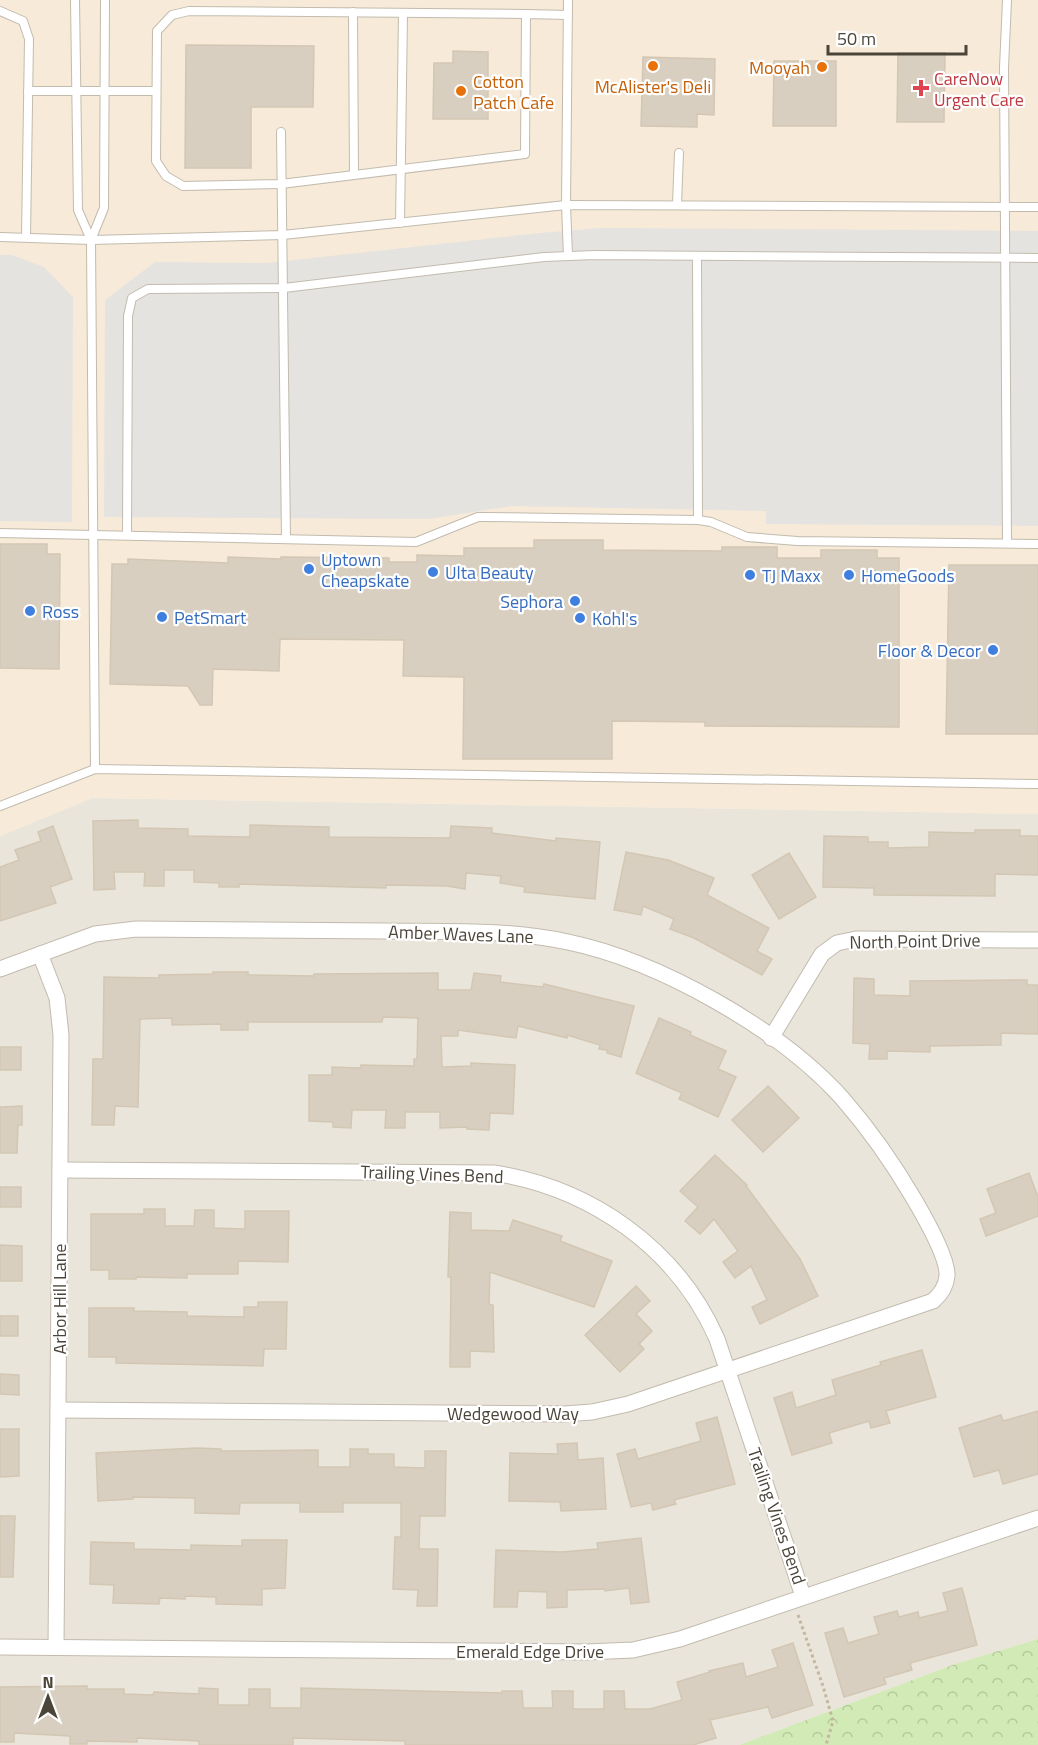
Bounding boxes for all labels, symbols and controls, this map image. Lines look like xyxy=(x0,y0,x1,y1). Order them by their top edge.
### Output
scale bar xyxy=(828,18,966,56)
text: 50 m xyxy=(837,25,876,52)
place label: Mooyah xyxy=(749,54,810,81)
marker: McAlister's Deli xyxy=(646,59,660,73)
marker: Mooyah xyxy=(815,60,829,74)
place label: CareNow Urgent Care xyxy=(934,65,1024,113)
place label: Cotton Patch Cafe xyxy=(473,68,554,116)
place label: McAlister's Deli xyxy=(595,73,711,100)
marker: CareNow Urgent Care xyxy=(912,79,930,97)
marker: Cotton Patch Cafe xyxy=(454,84,468,98)
place label: Uptown Cheapskate xyxy=(321,546,409,594)
place label: Ulta Beauty xyxy=(445,559,534,586)
marker: Uptown Cheapskate xyxy=(302,562,316,576)
place label: TJ Maxx xyxy=(762,562,821,589)
place label: HomeGoods xyxy=(861,562,955,589)
marker: Ulta Beauty xyxy=(426,565,440,579)
marker: TJ Maxx xyxy=(743,568,757,582)
marker: HomeGoods xyxy=(842,568,856,582)
place label: Sephora xyxy=(500,588,563,615)
marker: Sephora xyxy=(568,594,582,608)
place label: Ross xyxy=(42,598,79,625)
marker: Ross xyxy=(23,604,37,618)
place label: PetSmart xyxy=(174,604,247,631)
place label: Kohl's xyxy=(592,605,637,632)
marker: PetSmart xyxy=(155,610,169,624)
marker: Kohl's xyxy=(573,611,587,625)
place label: Floor & Decor xyxy=(878,637,981,664)
marker: Floor & Decor xyxy=(986,643,1000,657)
street label: Amber Waves Lane xyxy=(388,918,534,950)
street label: North Point Drive xyxy=(849,926,981,956)
street label: Trailing Vines Bend xyxy=(360,1158,504,1190)
street label: Arbor Hill Lane xyxy=(46,1244,73,1354)
street label: Wedgewood Way xyxy=(447,1400,579,1427)
street label: Trailing Vines Bend xyxy=(741,1444,813,1588)
street label: Emerald Edge Drive xyxy=(456,1638,604,1665)
north arrow xyxy=(18,1667,78,1727)
text: N xyxy=(42,1670,54,1694)

